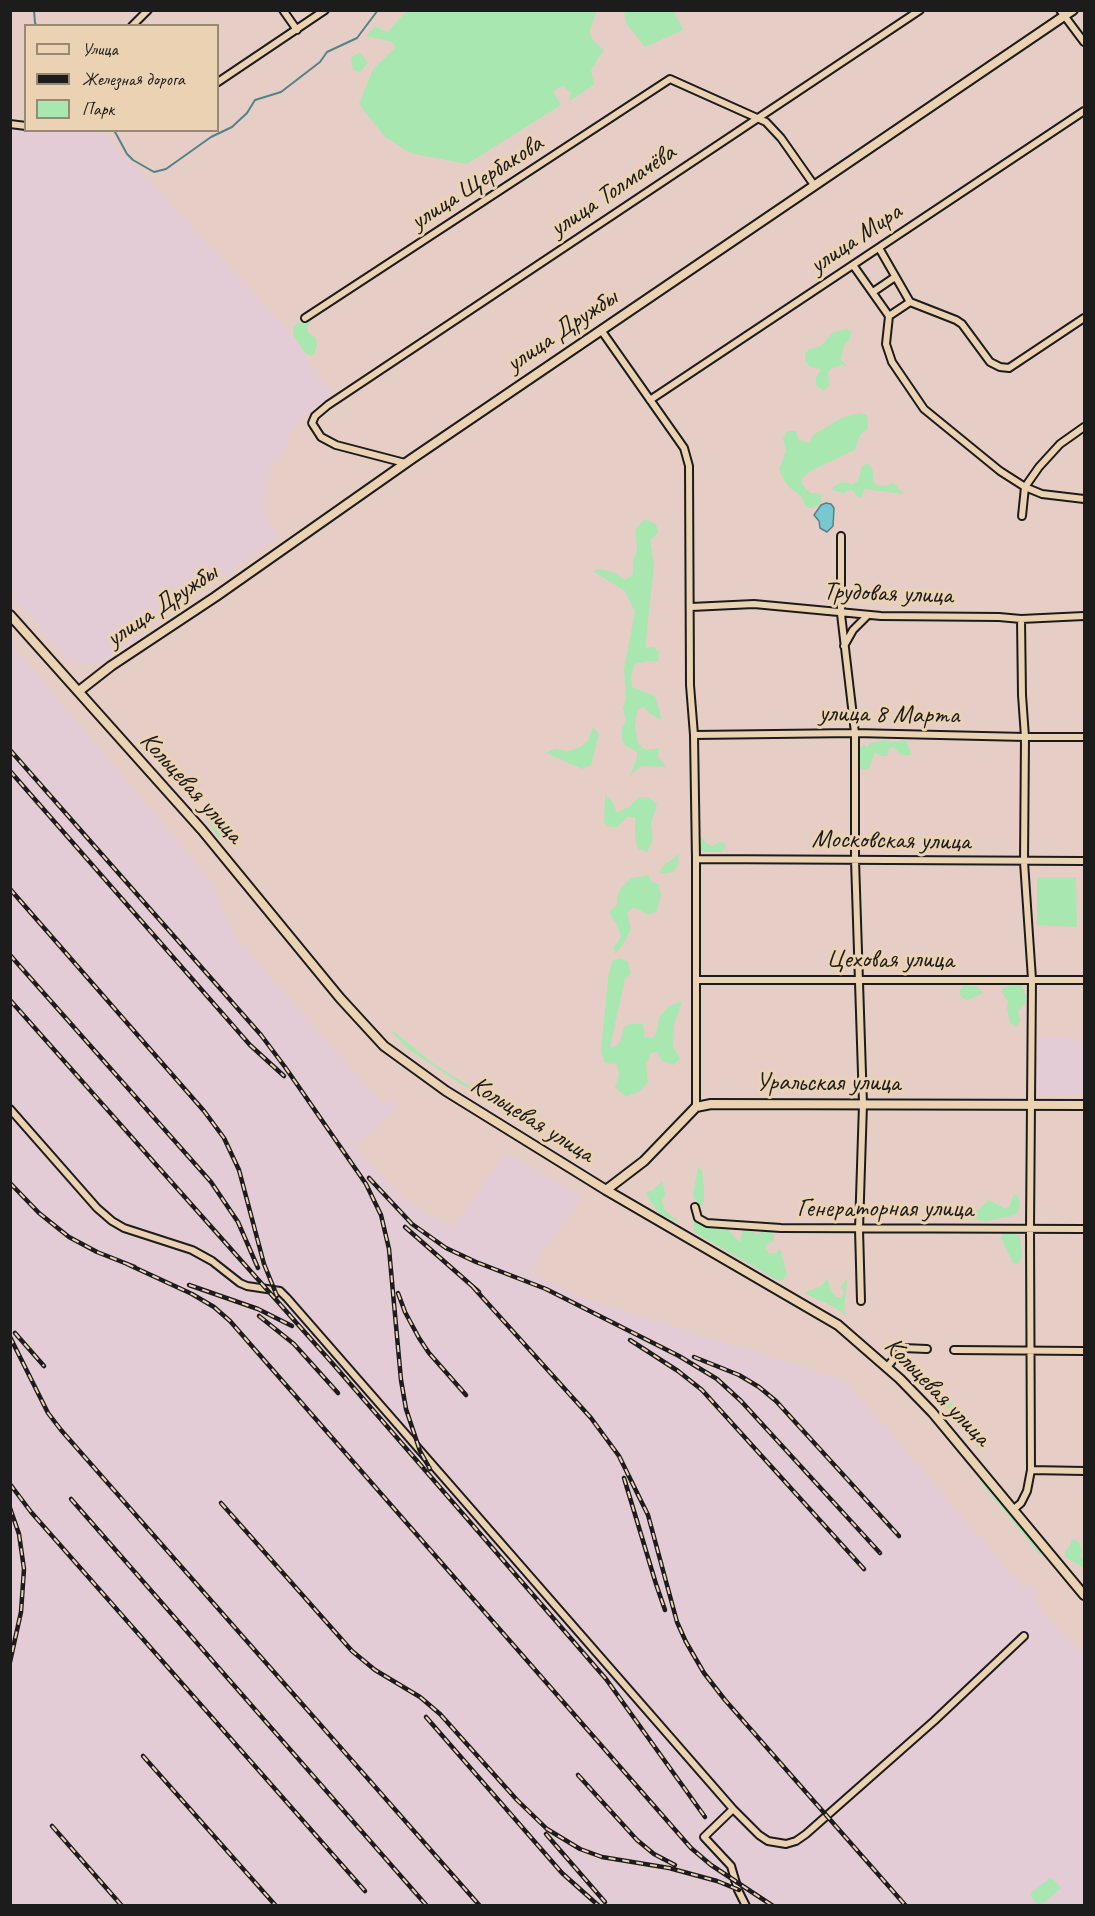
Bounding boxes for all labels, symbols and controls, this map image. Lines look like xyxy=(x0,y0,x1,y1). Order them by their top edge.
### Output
legend xyxy=(24,24,219,132)
text: Улица xyxy=(82,38,118,60)
text: Железная дорога xyxy=(82,68,185,90)
text: Парк xyxy=(82,98,114,120)
street label: улица Щербакова xyxy=(405,129,549,237)
street label: улица Толмачёва xyxy=(544,138,682,244)
street label: улица Мира xyxy=(804,197,908,281)
street label: улица Дружбы xyxy=(500,282,624,380)
street label: улица Дружбы xyxy=(100,557,224,655)
street label: Трудовая улица xyxy=(823,576,953,612)
street label: улица 8 Марта xyxy=(818,698,960,732)
street label: Кольцевая улица xyxy=(133,726,249,850)
street label: Московская улица xyxy=(811,824,971,858)
street label: Цеховая улица xyxy=(826,944,954,976)
street label: Уральская улица xyxy=(756,1067,900,1099)
street label: Кольцевая улица xyxy=(465,1070,599,1170)
street label: Генераторная улица xyxy=(797,1193,973,1225)
street label: Кольцевая улица xyxy=(877,1331,997,1453)

